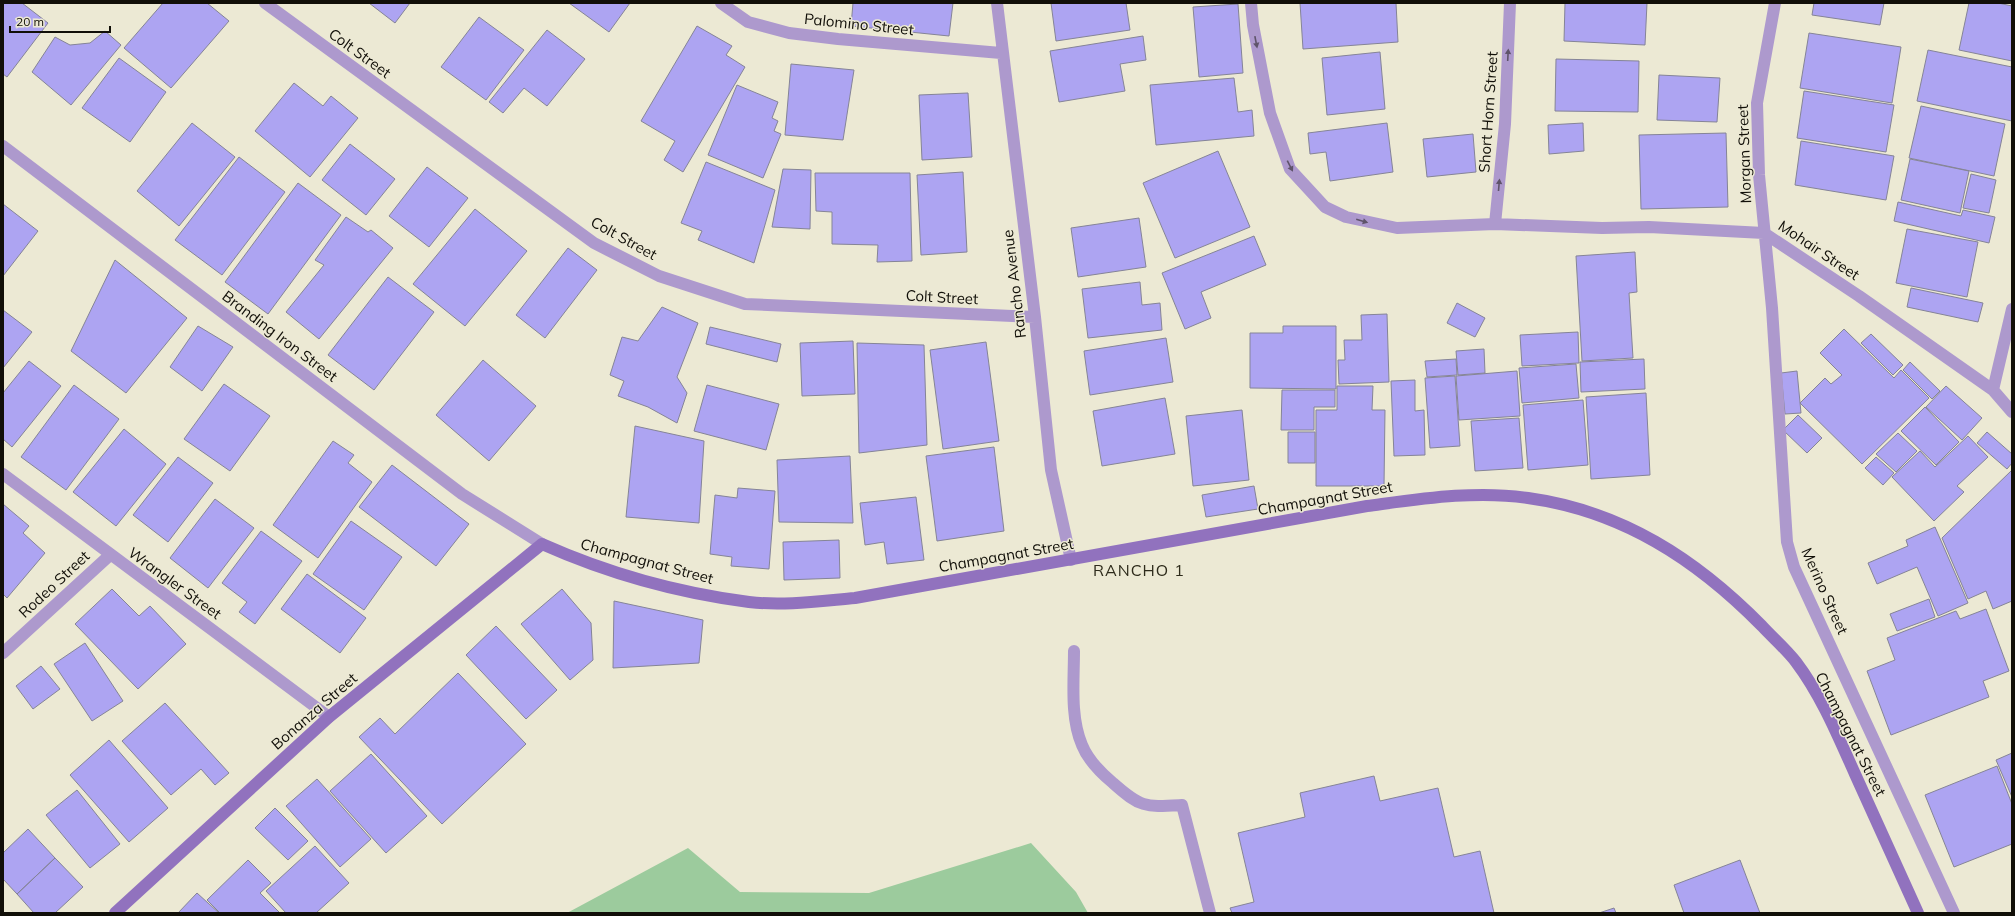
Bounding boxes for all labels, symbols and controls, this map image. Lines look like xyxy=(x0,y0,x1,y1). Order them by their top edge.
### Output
scale bar xyxy=(10,8,110,34)
street label: Palomino Street xyxy=(803,9,915,39)
text: 20 m xyxy=(16,14,44,29)
street label: Colt Street xyxy=(325,24,395,82)
one-way arrow xyxy=(1253,36,1259,48)
one-way arrow xyxy=(1504,49,1511,61)
street label: Short Horn Street xyxy=(1474,51,1502,173)
street label: Morgan Street xyxy=(1733,104,1755,204)
one-way arrow xyxy=(1287,160,1293,172)
one-way arrow xyxy=(1496,179,1502,191)
street label: Colt Street xyxy=(588,212,660,264)
street label: Mohair Street xyxy=(1775,216,1863,284)
one-way arrow xyxy=(1356,218,1368,224)
street label: Rancho Avenue xyxy=(998,229,1030,339)
street label: Branding Iron Street xyxy=(219,286,341,386)
street label: Colt Street xyxy=(905,286,979,308)
street label: Champagnat Street xyxy=(1256,477,1394,519)
street label: Champagnat Street xyxy=(579,534,715,588)
street label: Champagnat Street xyxy=(937,534,1075,576)
street label: Wrangler Street xyxy=(125,543,225,623)
street label: Merino Street xyxy=(1797,545,1853,637)
street label: Rodeo Street xyxy=(15,546,93,622)
district label: RANCHO 1 xyxy=(1093,560,1185,580)
street label: Bonanza Street xyxy=(267,669,361,753)
street label: Champagnat Street xyxy=(1812,669,1890,799)

